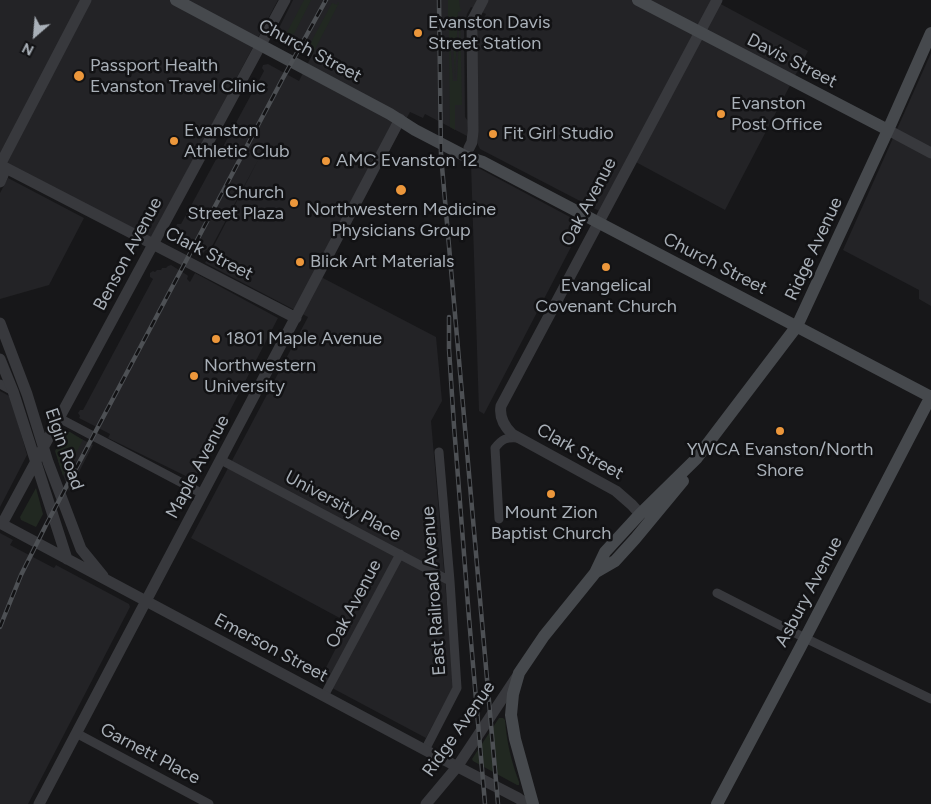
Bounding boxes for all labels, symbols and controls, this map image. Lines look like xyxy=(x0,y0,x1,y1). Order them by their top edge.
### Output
north arrow xyxy=(10,10,60,60)
place label: Evanston Davis Street Station xyxy=(428,12,550,54)
street label: Church Street xyxy=(255,15,365,87)
marker: Evanston Davis Street Station xyxy=(412,27,424,39)
street label: Davis Street xyxy=(743,29,841,93)
text: N xyxy=(19,39,37,59)
place label: Passport Health Evanston Travel Clinic xyxy=(90,55,266,98)
marker: Passport Health Evanston Travel Clinic xyxy=(72,69,86,83)
place label: Evanston Post Office xyxy=(731,93,822,136)
marker: Evanston Post Office xyxy=(715,108,727,120)
place label: Evanston Athletic Club xyxy=(184,120,290,162)
place label: Fit Girl Studio xyxy=(503,123,614,145)
marker: Fit Girl Studio xyxy=(487,128,499,140)
marker: Evanston Athletic Club xyxy=(168,135,180,147)
place label: AMC Evanston 12 xyxy=(336,150,477,172)
street label: Oak Avenue xyxy=(557,154,621,250)
marker: AMC Evanston 12 xyxy=(320,155,332,167)
place label: Church Street Plaza xyxy=(188,182,284,224)
marker: Northwestern Medicine Physicians Group xyxy=(394,183,408,197)
street label: Benson Avenue xyxy=(89,194,167,314)
street label: Ridge Avenue xyxy=(781,194,847,304)
marker: Church Street Plaza xyxy=(288,197,300,209)
place label: Northwestern Medicine Physicians Group xyxy=(306,199,496,242)
street label: Clark Street xyxy=(161,223,257,285)
street label: Church Street xyxy=(659,229,771,299)
place label: Blick Art Materials xyxy=(310,251,454,273)
marker: Blick Art Materials xyxy=(294,256,306,268)
marker: Evangelical Covenant Church xyxy=(600,261,612,273)
place label: Evangelical Covenant Church xyxy=(535,275,677,318)
place label: 1801 Maple Avenue xyxy=(226,328,382,350)
marker: 1801 Maple Avenue xyxy=(210,333,222,345)
place label: Northwestern University xyxy=(204,355,316,398)
marker: Northwestern University xyxy=(188,370,200,382)
street label: Elgin Road xyxy=(40,405,88,493)
street label: Maple Avenue xyxy=(162,412,234,522)
street label: Clark Street xyxy=(533,419,627,485)
marker: YWCA Evanston/North Shore xyxy=(774,425,786,437)
place label: YWCA Evanston/North Shore xyxy=(687,439,873,482)
street label: University Place xyxy=(281,466,405,546)
marker: Mount Zion Baptist Church xyxy=(545,488,557,500)
place label: Mount Zion Baptist Church xyxy=(491,502,611,544)
street label: East Railroad Avenue xyxy=(417,506,451,676)
street label: Asbury Avenue xyxy=(771,533,847,651)
street label: Oak Avenue xyxy=(322,556,386,652)
street label: Emerson Street xyxy=(210,609,332,687)
street label: Ridge Avenue xyxy=(418,677,500,781)
street label: Garnett Place xyxy=(96,719,204,789)

